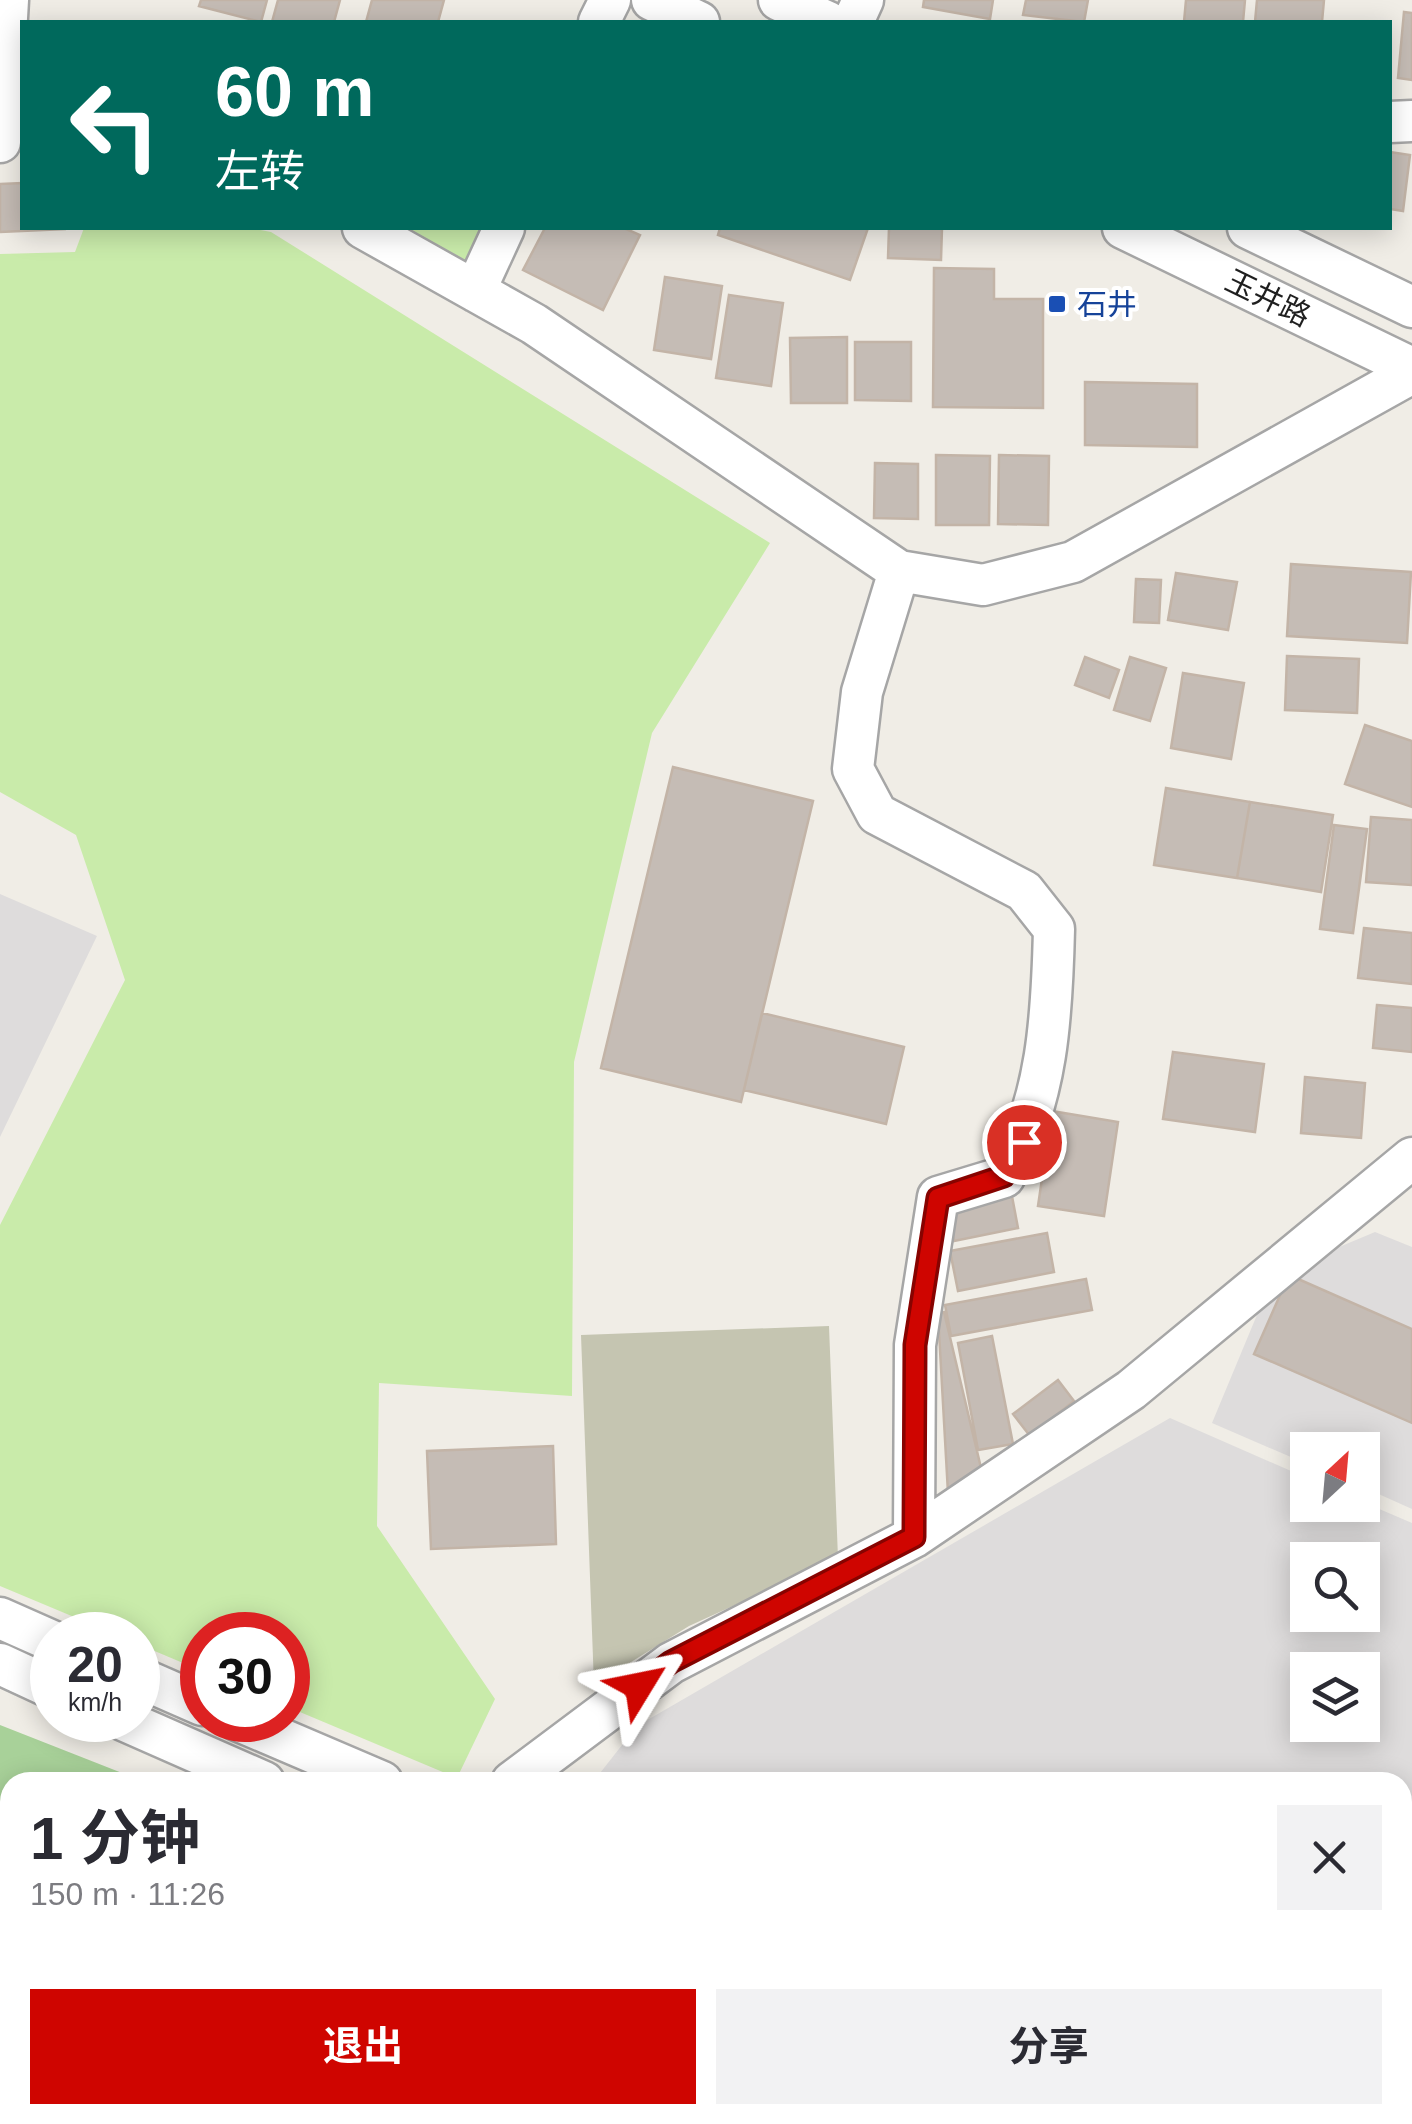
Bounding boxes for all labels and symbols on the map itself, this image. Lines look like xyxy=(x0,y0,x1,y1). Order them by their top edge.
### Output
street label: 玉井路 xyxy=(1220,263,1316,333)
place label: 石井 xyxy=(1077,288,1137,321)
marker: 石井 xyxy=(1046,293,1068,315)
pin xyxy=(982,1100,1067,1185)
north arrow xyxy=(1290,1432,1380,1522)
speed limit sign: 30 xyxy=(180,1612,310,1742)
position arrow xyxy=(587,1634,691,1738)

